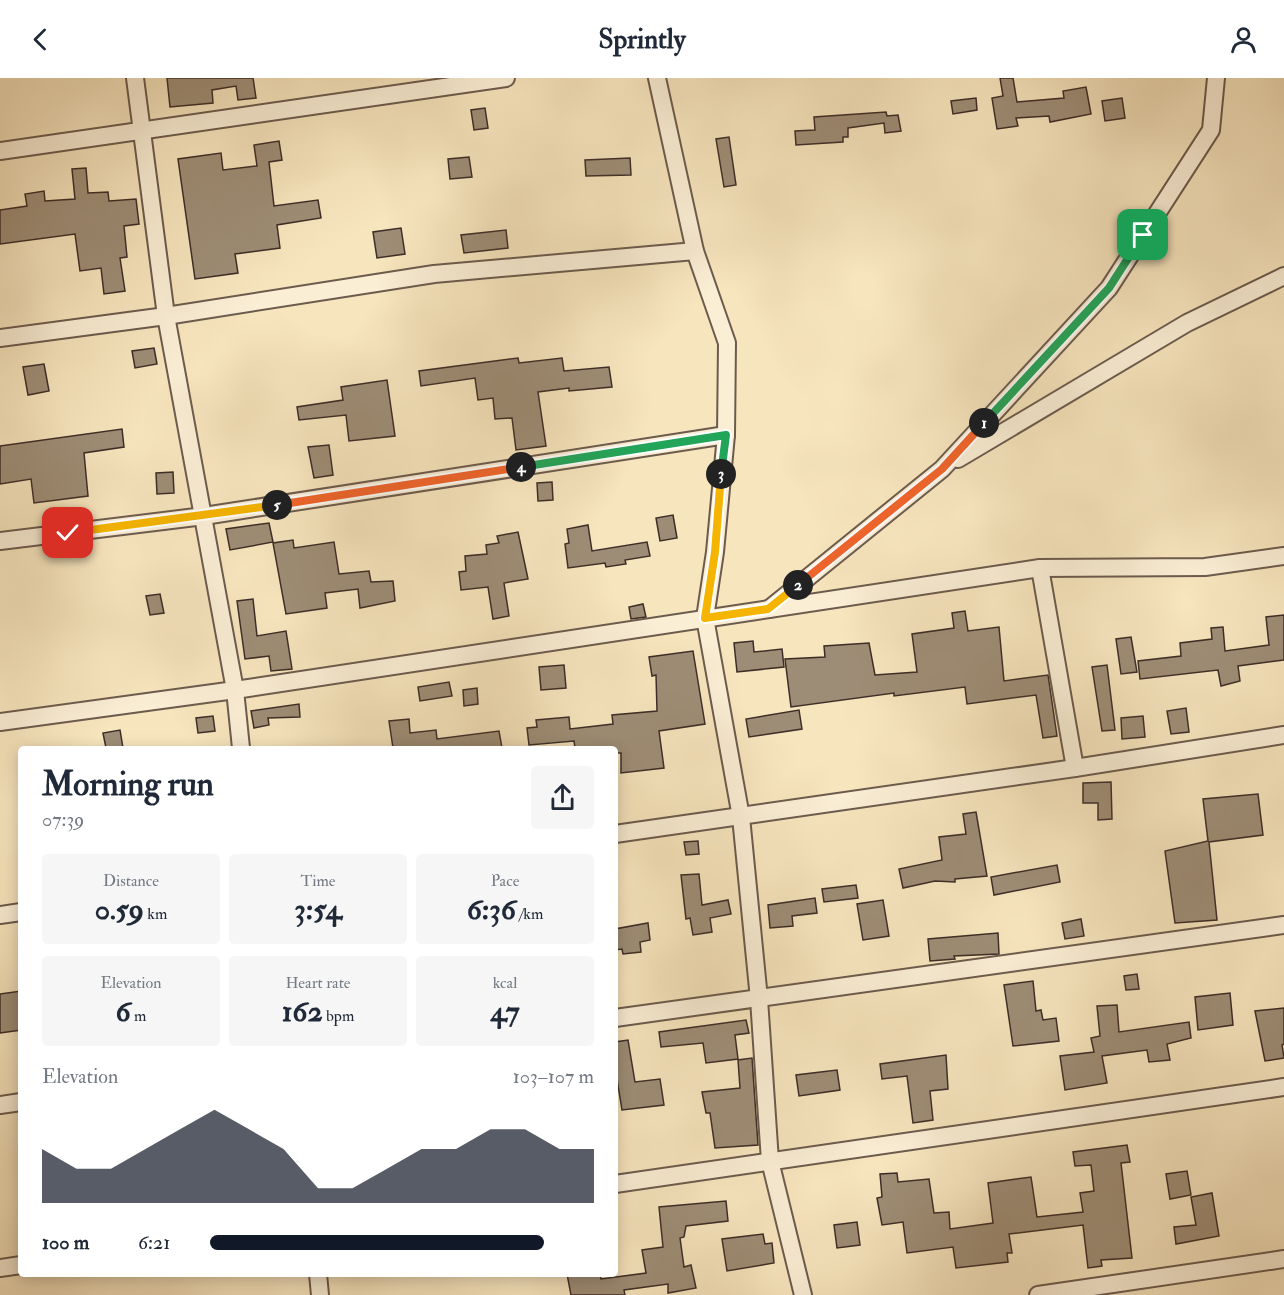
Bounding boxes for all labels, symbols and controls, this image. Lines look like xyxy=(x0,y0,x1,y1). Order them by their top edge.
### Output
icon: back xyxy=(24,23,57,56)
text: Sprintly xyxy=(598,23,686,56)
icon: person xyxy=(1227,23,1260,56)
pin xyxy=(1117,209,1168,260)
icon: arrive xyxy=(1126,218,1159,251)
pin: 1 xyxy=(969,408,999,438)
text: 1 xyxy=(981,413,987,433)
pin: 4 xyxy=(506,452,536,482)
text: 4 xyxy=(517,457,525,477)
pin: 3 xyxy=(706,459,736,489)
text: 3 xyxy=(718,464,724,484)
pin: 5 xyxy=(262,490,292,520)
text: 5 xyxy=(273,495,281,515)
pin xyxy=(42,507,93,558)
icon: check xyxy=(51,516,84,549)
pin: 2 xyxy=(783,570,813,600)
text: 2 xyxy=(794,575,802,595)
text: Morning run xyxy=(42,764,214,805)
button: share xyxy=(531,766,594,829)
text: 07:39 xyxy=(42,807,84,832)
text: Distance xyxy=(103,871,159,891)
text: Time xyxy=(301,871,335,891)
text: Pace xyxy=(491,871,519,891)
text: 0.59 xyxy=(95,891,144,928)
text: 3:54 xyxy=(294,891,342,928)
text: 6:36 xyxy=(467,891,516,928)
text: km xyxy=(144,904,167,924)
text: /km xyxy=(516,904,543,924)
text: Elevation xyxy=(101,973,161,993)
text: Heart rate xyxy=(285,973,351,993)
text: kcal xyxy=(493,973,517,993)
text: 6 xyxy=(116,993,131,1030)
text: 162 xyxy=(282,993,323,1030)
text: 47 xyxy=(490,993,520,1030)
text: m xyxy=(131,1006,146,1026)
text: bpm xyxy=(323,1006,354,1026)
text: Elevation xyxy=(42,1064,118,1089)
text: 103–107 m xyxy=(513,1064,594,1089)
text: 100 m xyxy=(42,1230,89,1255)
text: 6:21 xyxy=(138,1230,170,1255)

